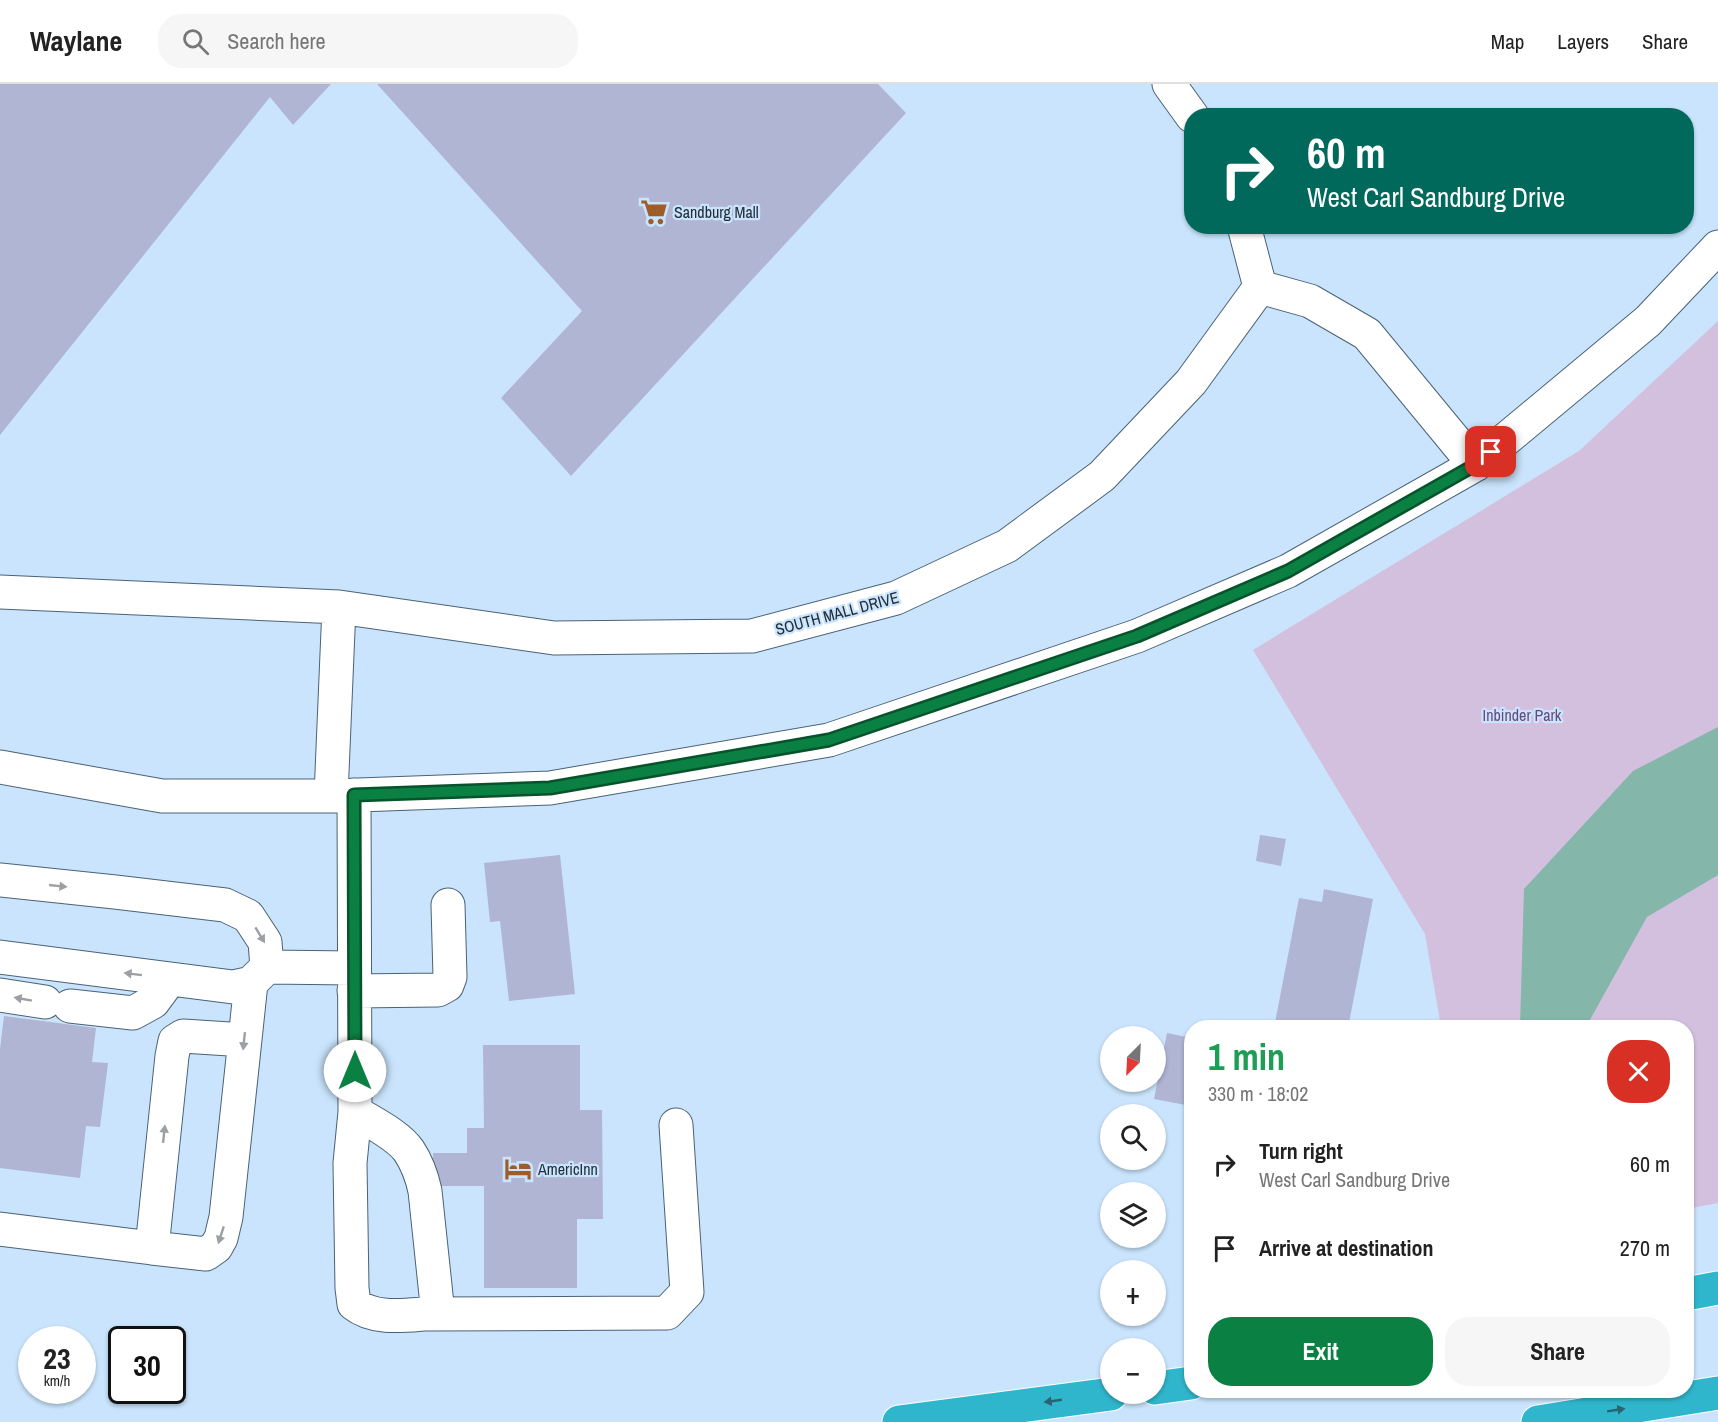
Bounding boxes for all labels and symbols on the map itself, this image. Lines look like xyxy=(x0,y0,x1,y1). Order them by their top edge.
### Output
supermarket icon: Sandburg Mall xyxy=(639,197,669,227)
place label: Sandburg Mall xyxy=(674,201,759,223)
pin xyxy=(1465,426,1516,477)
street label: SOUTH MALL DRIVE xyxy=(773,586,901,640)
park label: Inbinder Park xyxy=(1483,704,1562,726)
one-way arrow xyxy=(49,881,68,891)
one-way arrow xyxy=(255,927,265,944)
one-way arrow xyxy=(123,969,142,979)
one-way arrow xyxy=(13,994,32,1003)
north arrow xyxy=(1100,1026,1166,1092)
one-way arrow xyxy=(240,1032,249,1051)
position arrow xyxy=(323,1039,387,1103)
one-way arrow xyxy=(159,1124,168,1143)
hotel icon: AmericInn xyxy=(503,1154,533,1184)
place label: AmericInn xyxy=(537,1158,598,1180)
one-way arrow xyxy=(216,1226,225,1244)
speed limit sign: 30 xyxy=(108,1326,186,1404)
one-way arrow xyxy=(1043,1397,1062,1406)
one-way arrow xyxy=(1607,1405,1626,1414)

